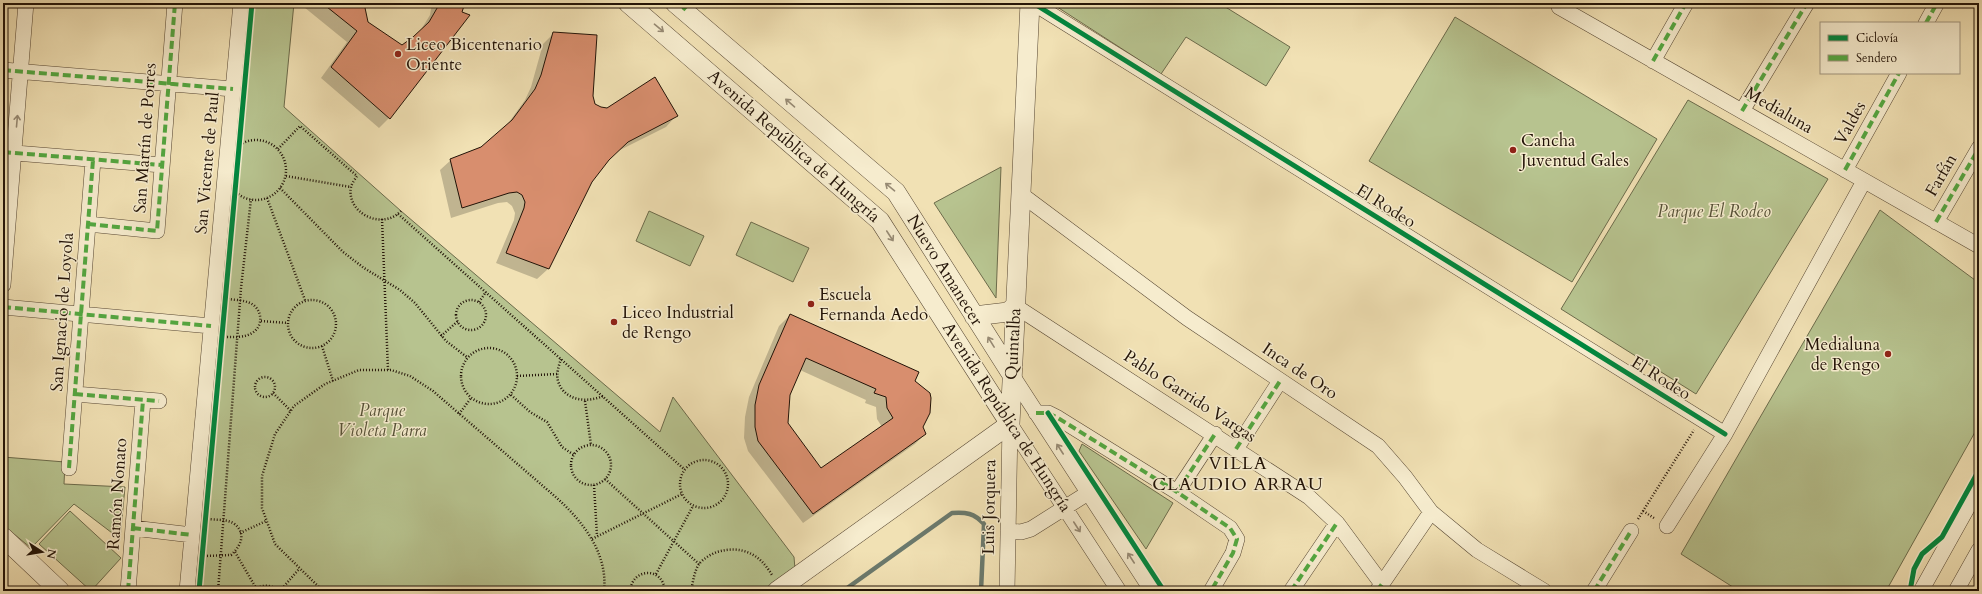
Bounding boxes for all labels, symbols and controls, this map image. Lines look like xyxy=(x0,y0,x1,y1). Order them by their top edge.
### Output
legend xyxy=(1820,22,1960,74)
one-way arrow xyxy=(653,23,664,32)
text: Ciclovía xyxy=(1856,30,1899,46)
place label: Liceo Bicentenario Oriente xyxy=(406,33,542,76)
marker: Liceo Bicentenario Oriente xyxy=(393,49,403,59)
text: Sendero xyxy=(1856,50,1897,66)
street label: San Martín de Porres xyxy=(128,62,162,214)
street label: Avenida República de Hungría xyxy=(703,65,886,228)
street label: Medialuna xyxy=(1741,81,1818,139)
street label: San Vicente de Paul xyxy=(189,90,225,235)
street label: Valdes xyxy=(1829,97,1872,149)
one-way arrow xyxy=(785,98,795,108)
one-way arrow xyxy=(13,115,20,128)
place label: Cancha Juventud Gales xyxy=(1518,129,1629,172)
marker: Cancha Juventud Gales xyxy=(1508,145,1518,155)
street label: Farfán xyxy=(1920,149,1962,200)
street label: El Rodeo xyxy=(1352,179,1420,233)
one-way arrow xyxy=(884,182,895,191)
park label: Parque El Rodeo xyxy=(1657,200,1771,223)
street label: Nuevo Amanecer xyxy=(902,210,989,331)
one-way arrow xyxy=(886,230,894,241)
street label: San Ignacio de Loyola xyxy=(45,231,79,392)
place label: Escuela Fernanda Aedo xyxy=(819,283,928,326)
marker: Escuela Fernanda Aedo xyxy=(806,299,816,309)
place label: Liceo Industrial de Rengo xyxy=(622,301,735,344)
street label: Quintalba xyxy=(1000,307,1026,381)
marker: Liceo Industrial de Rengo xyxy=(609,317,619,327)
street label: Avenida República de Hungría xyxy=(937,318,1077,517)
place label: Medialuna de Rengo xyxy=(1804,333,1881,376)
one-way arrow xyxy=(987,337,995,348)
street label: Inca de Oro xyxy=(1258,337,1342,405)
street label: Pablo Garrido Vargas xyxy=(1119,344,1261,448)
marker: Medialuna de Rengo xyxy=(1883,349,1893,359)
street label: El Rodeo xyxy=(1627,351,1695,405)
park label: Parque Violeta Parra xyxy=(337,399,427,442)
street label: Ramón Nonato xyxy=(102,437,132,551)
one-way arrow xyxy=(1056,444,1064,455)
district label: VILLA CLAUDIO ARRAU xyxy=(1152,451,1324,497)
street label: Luis Jorquera xyxy=(977,458,1001,555)
one-way arrow xyxy=(1073,521,1081,532)
north arrow xyxy=(22,532,62,572)
text: N xyxy=(43,548,60,561)
one-way arrow xyxy=(1127,553,1135,564)

